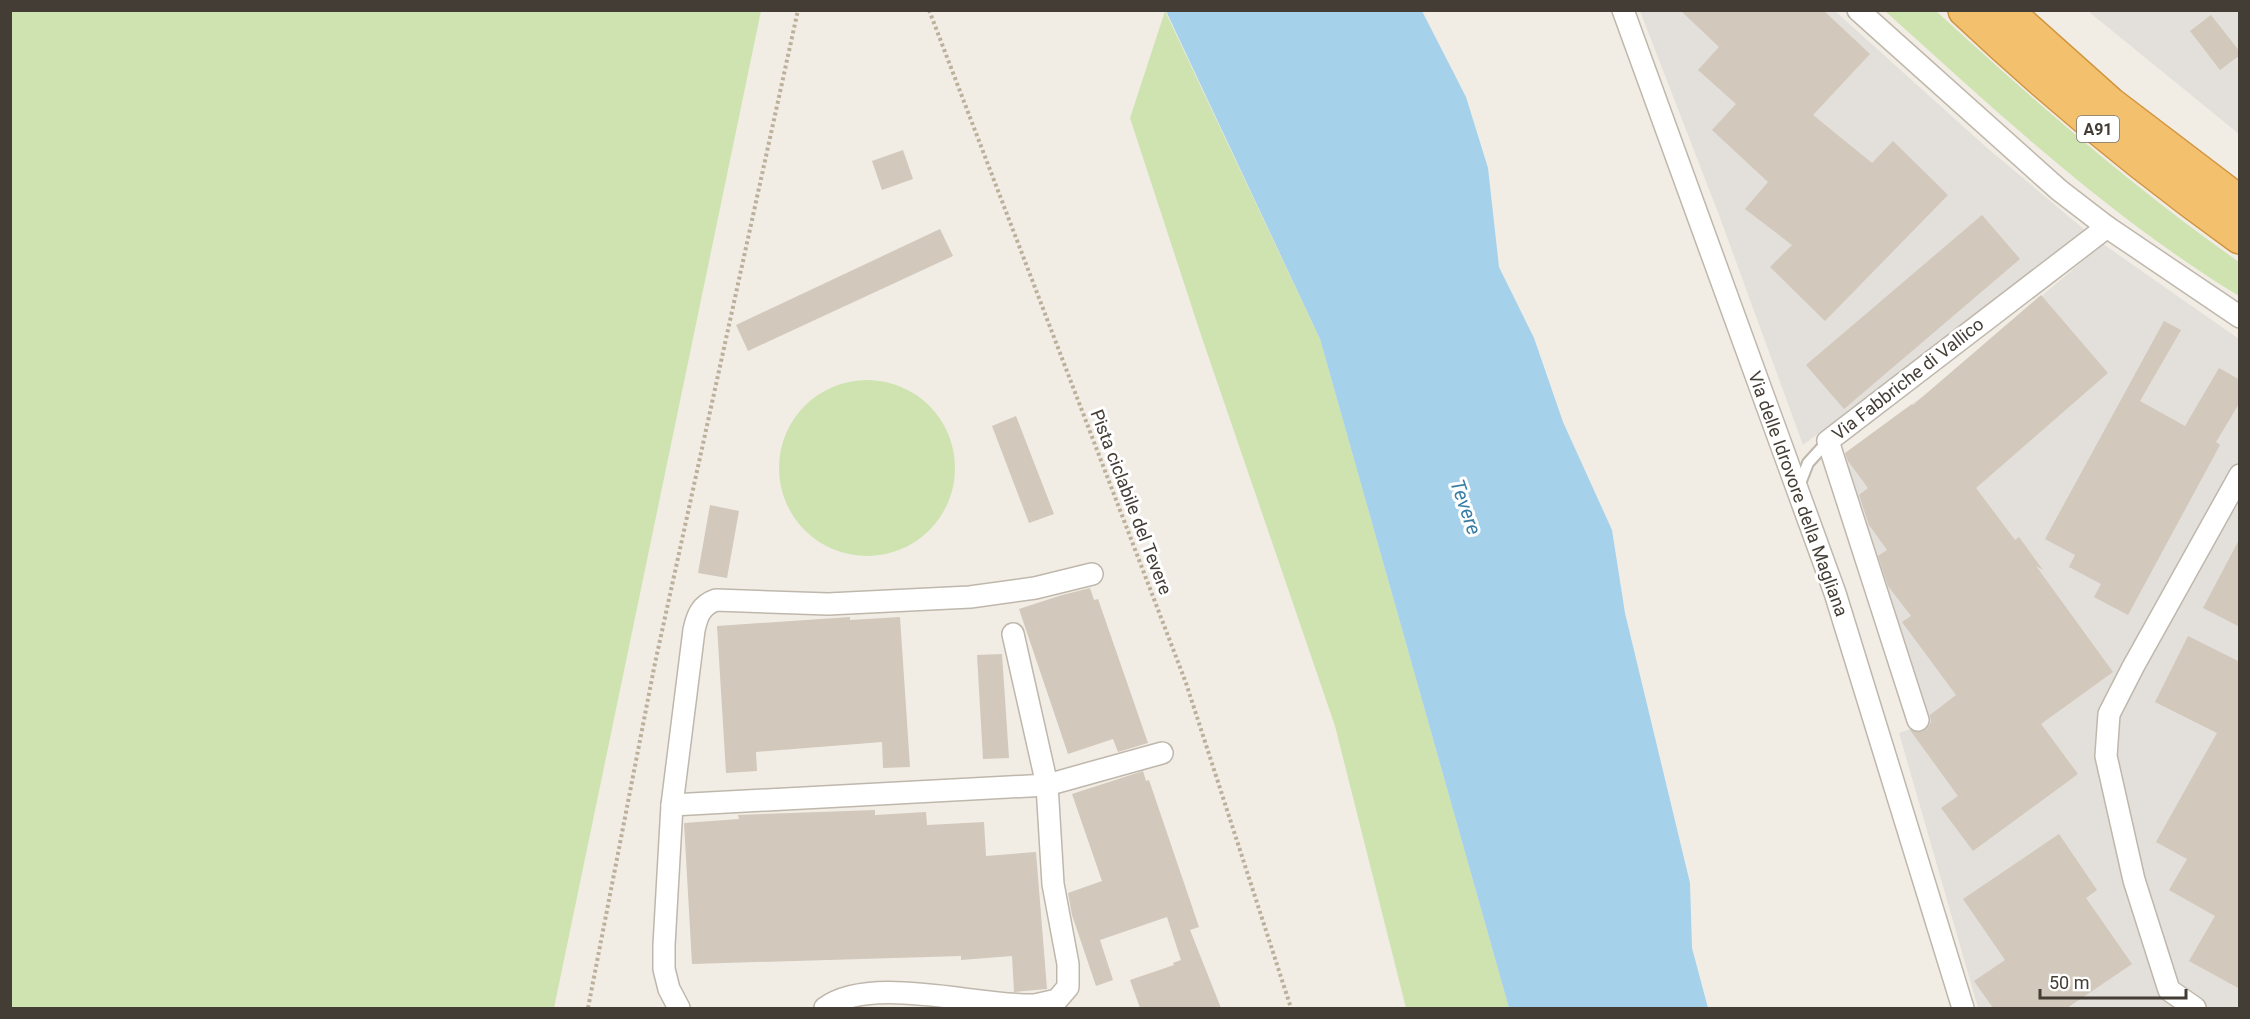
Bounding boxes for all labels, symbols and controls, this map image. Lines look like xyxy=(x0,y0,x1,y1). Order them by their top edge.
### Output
road number: A91 xyxy=(2077,116,2119,142)
street label: Via Fabbriche di Vallico xyxy=(1828,313,1988,444)
street label: Via delle Idrovore della Magliana xyxy=(1744,369,1853,619)
street label: Pista ciclabile del Tevere xyxy=(1086,406,1176,597)
water label: Tevere xyxy=(1445,476,1487,538)
scale bar xyxy=(2040,962,2186,1000)
text: 50 m xyxy=(2049,972,2089,993)

